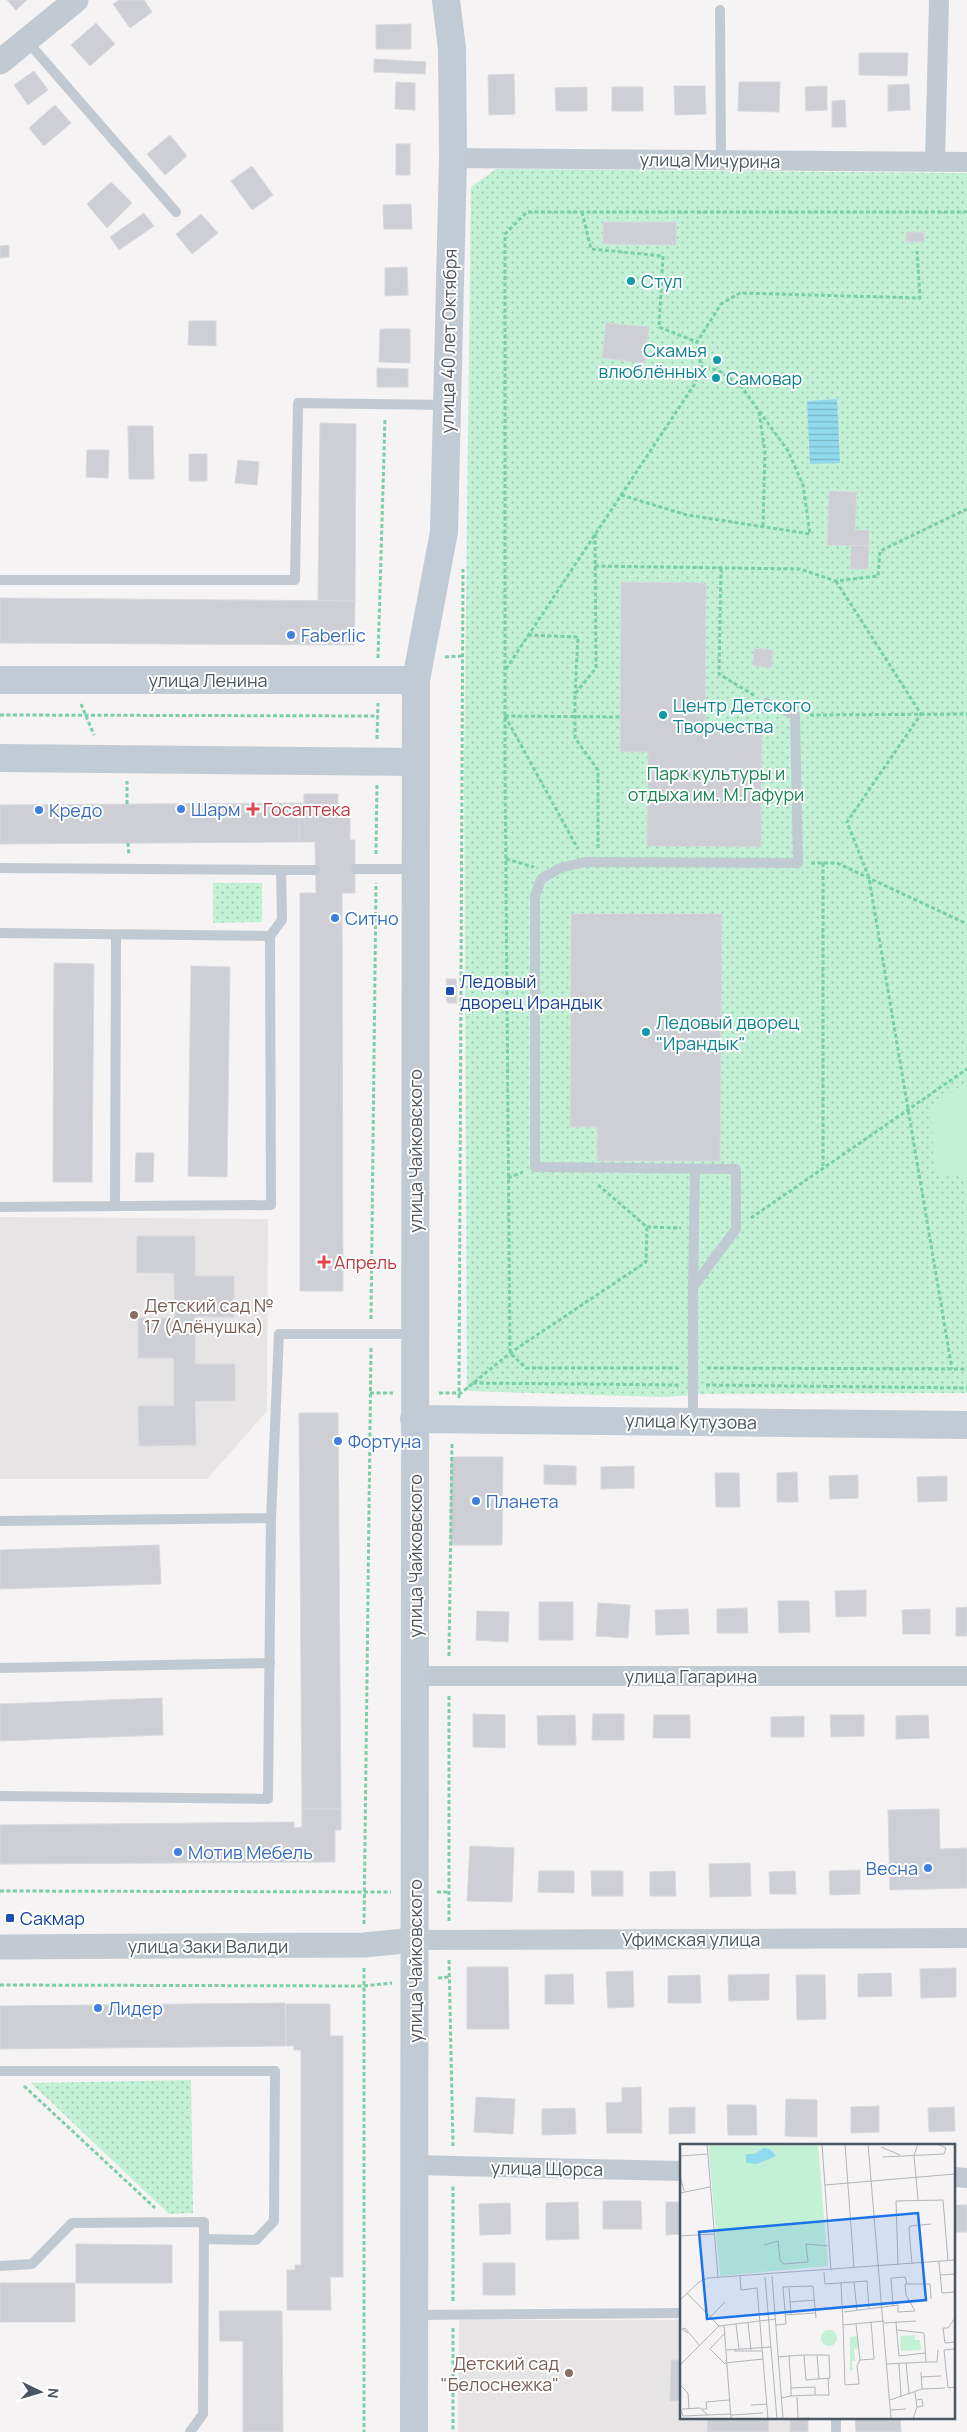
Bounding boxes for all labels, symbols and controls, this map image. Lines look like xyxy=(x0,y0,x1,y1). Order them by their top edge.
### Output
street label: улица Мичурина xyxy=(639,147,781,173)
street label: улица 40 лет Октября xyxy=(434,248,462,434)
place label: Стул xyxy=(641,269,682,293)
marker: Стул xyxy=(625,275,637,287)
place label: Скамья влюблённых xyxy=(599,338,708,383)
marker: Скамья влюблённых xyxy=(711,354,723,366)
place label: Самовар xyxy=(726,366,802,390)
marker: Самовар xyxy=(710,372,722,384)
place label: Faberlic xyxy=(301,623,366,647)
marker: Faberlic xyxy=(285,629,297,641)
street label: улица Ленина xyxy=(148,668,268,692)
place label: Центр Детского Творчества xyxy=(673,693,811,738)
marker: Центр Детского Творчества xyxy=(657,709,669,721)
park label: Парк культуры и отдыха им. М.Гафури xyxy=(628,761,804,806)
place label: Шарм xyxy=(191,797,240,821)
place label: Госаптека xyxy=(263,797,350,821)
place label: Кредо xyxy=(49,798,102,822)
marker: Шарм xyxy=(175,803,187,815)
marker: Госаптека xyxy=(247,803,259,815)
marker: Кредо xyxy=(33,804,45,816)
place label: Ситно xyxy=(345,906,399,930)
marker: Ситно xyxy=(329,912,341,924)
place label: Ледовый дворец Ирандык xyxy=(460,969,603,1014)
marker: Ледовый дворец Ирандык xyxy=(444,985,456,997)
place label: Ледовый дворец "Ирандык" xyxy=(656,1010,799,1055)
marker: Ледовый дворец "Ирандык" xyxy=(640,1026,652,1038)
street label: улица Чайковского xyxy=(403,1069,427,1233)
place label: Апрель xyxy=(334,1250,397,1274)
marker: Апрель xyxy=(318,1256,330,1268)
place label: Детский сад № 17 (Алёнушка) xyxy=(144,1293,274,1338)
marker: Детский сад № 17 (Алёнушка) xyxy=(128,1309,140,1321)
street label: улица Кутузова xyxy=(625,1408,757,1434)
place label: Фортуна xyxy=(348,1429,421,1453)
marker: Фортуна xyxy=(332,1435,344,1447)
street label: улица Чайковского xyxy=(403,1474,427,1638)
place label: Планета xyxy=(486,1489,559,1513)
marker: Планета xyxy=(470,1495,482,1507)
street label: улица Гагарина xyxy=(625,1664,757,1688)
place label: Мотив Мебель xyxy=(188,1840,313,1864)
marker: Мотив Мебель xyxy=(172,1846,184,1858)
place label: Весна xyxy=(866,1856,918,1880)
marker: Весна xyxy=(922,1862,934,1874)
street label: улица Чайковского xyxy=(403,1879,427,2043)
place label: Сакмар xyxy=(20,1906,85,1930)
marker: Сакмар xyxy=(4,1912,16,1924)
street label: Уфимская улица xyxy=(622,1927,760,1951)
street label: улица Заки Валиди xyxy=(128,1934,288,1958)
place label: Лидер xyxy=(108,1996,163,2020)
marker: Лидер xyxy=(92,2002,104,2014)
inset map xyxy=(680,2144,954,2420)
street label: улица Щорса xyxy=(491,2155,603,2181)
place label: Детский сад "Белоснежка" xyxy=(441,2351,559,2396)
north arrow xyxy=(15,2367,65,2417)
marker: Детский сад "Белоснежка" xyxy=(563,2367,575,2379)
text: N xyxy=(44,2387,63,2399)

